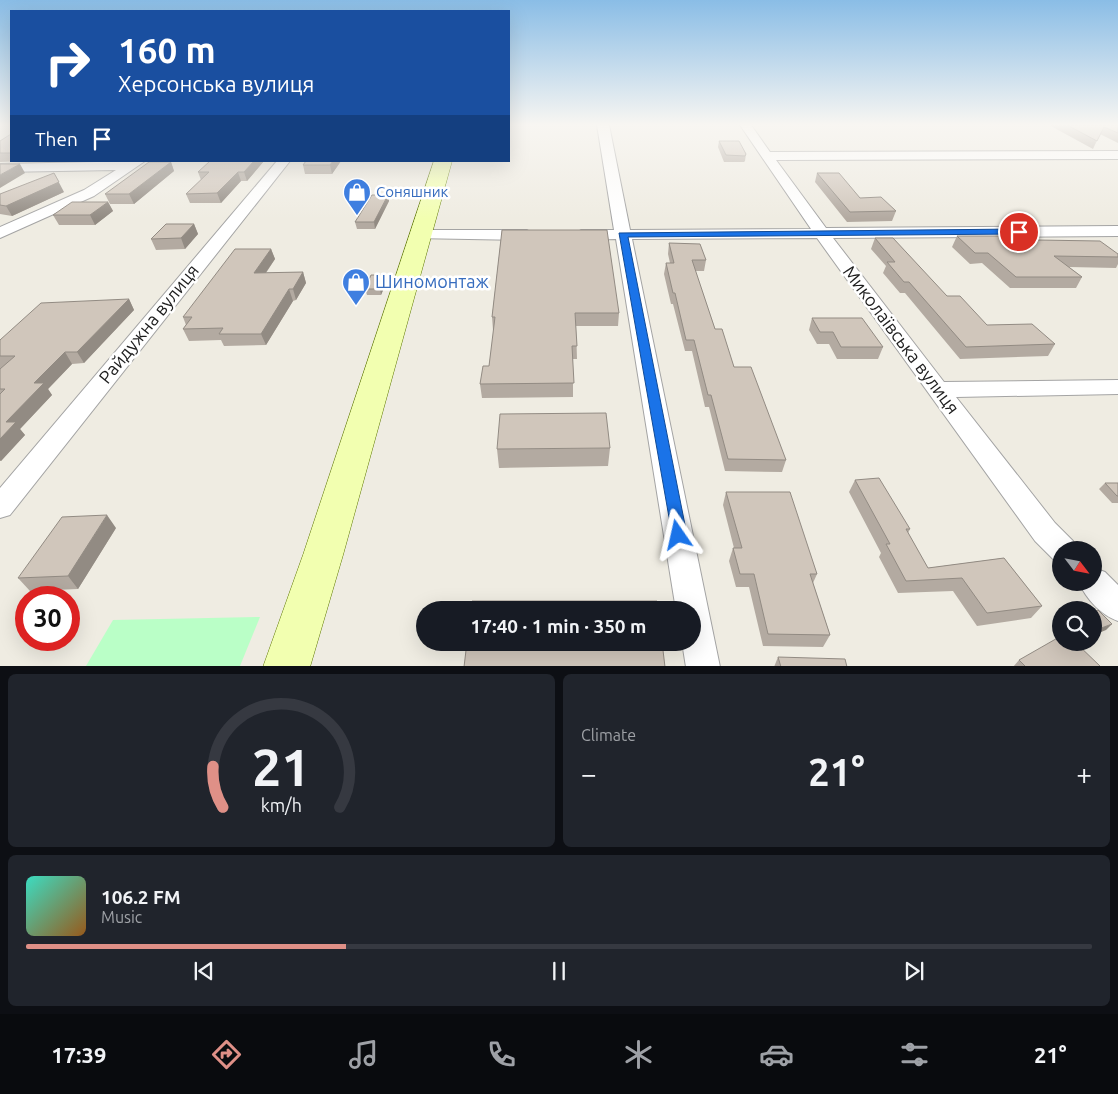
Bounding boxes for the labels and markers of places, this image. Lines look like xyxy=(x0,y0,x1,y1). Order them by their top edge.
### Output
shop icon: Соняшник xyxy=(342,177,372,216)
place label: Соняшник xyxy=(376,183,449,200)
pin xyxy=(998,211,1040,253)
shop icon: Шиномонтаж xyxy=(341,267,371,306)
place label: Шиномонтаж xyxy=(375,271,490,291)

